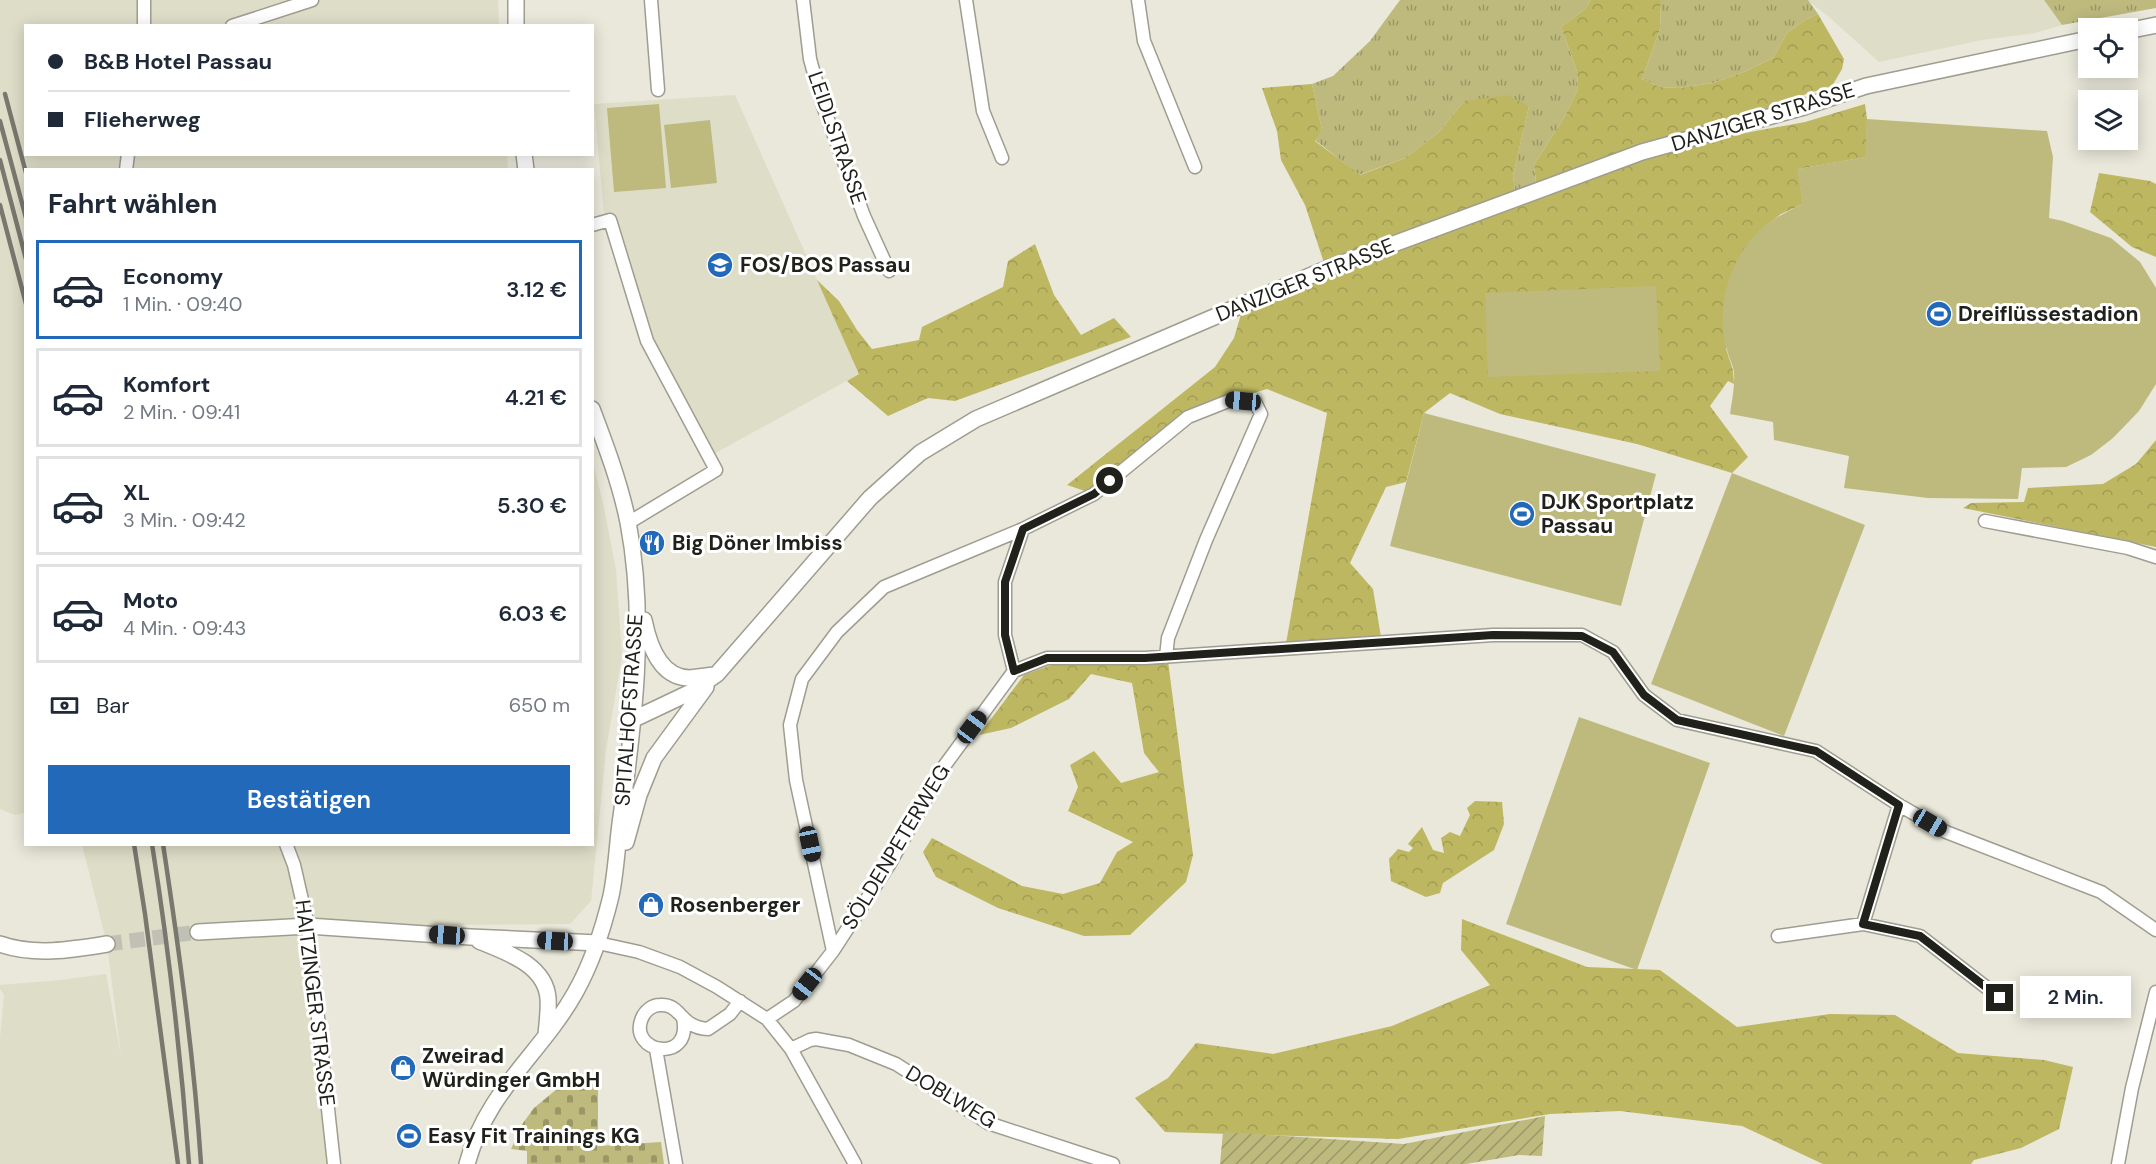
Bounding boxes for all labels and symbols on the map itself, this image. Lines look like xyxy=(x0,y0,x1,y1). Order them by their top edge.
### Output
street label: LEIDLSTRASSE xyxy=(801,68,873,208)
street label: DANZIGER STRASSE xyxy=(1668,76,1858,158)
street label: DANZIGER STRASSE xyxy=(1212,231,1398,329)
school or university icon: FOS/BOS Passau xyxy=(705,250,735,280)
place label: FOS/BOS Passau xyxy=(740,251,910,279)
sports icon: Dreiflüssestadion xyxy=(1924,299,1954,329)
place label: Dreiflüssestadion xyxy=(1958,300,2139,328)
car xyxy=(1224,390,1262,412)
route start xyxy=(1096,467,1123,494)
place label: DJK Sportplatz Passau xyxy=(1541,488,1694,540)
sports icon: DJK Sportplatz Passau xyxy=(1507,499,1537,529)
restaurant icon: Big Döner Imbiss xyxy=(637,528,667,558)
place label: Big Döner Imbiss xyxy=(672,529,843,557)
street label: SPITALHOFSTRASSE xyxy=(608,613,650,807)
car xyxy=(954,707,990,747)
street label: SÖLDENPETERWEG xyxy=(836,759,956,935)
car xyxy=(1910,806,1950,840)
car xyxy=(797,825,823,863)
shop icon: Rosenberger xyxy=(636,890,666,920)
place label: Rosenberger xyxy=(670,891,801,919)
street label: HAITZINGER STRASSE xyxy=(288,898,342,1108)
car xyxy=(428,925,466,945)
car xyxy=(537,931,573,951)
car xyxy=(789,964,825,1004)
callout: 2 Min. xyxy=(2021,977,2132,1019)
route end xyxy=(1986,984,2013,1011)
place label: Zweirad Würdinger GmbH xyxy=(422,1042,600,1094)
shop icon: Zweirad Würdinger GmbH xyxy=(388,1053,418,1083)
street label: DOBLWEG xyxy=(900,1059,1002,1135)
sports icon: Easy Fit Trainings KG xyxy=(394,1121,424,1151)
place label: Easy Fit Trainings KG xyxy=(428,1122,640,1150)

